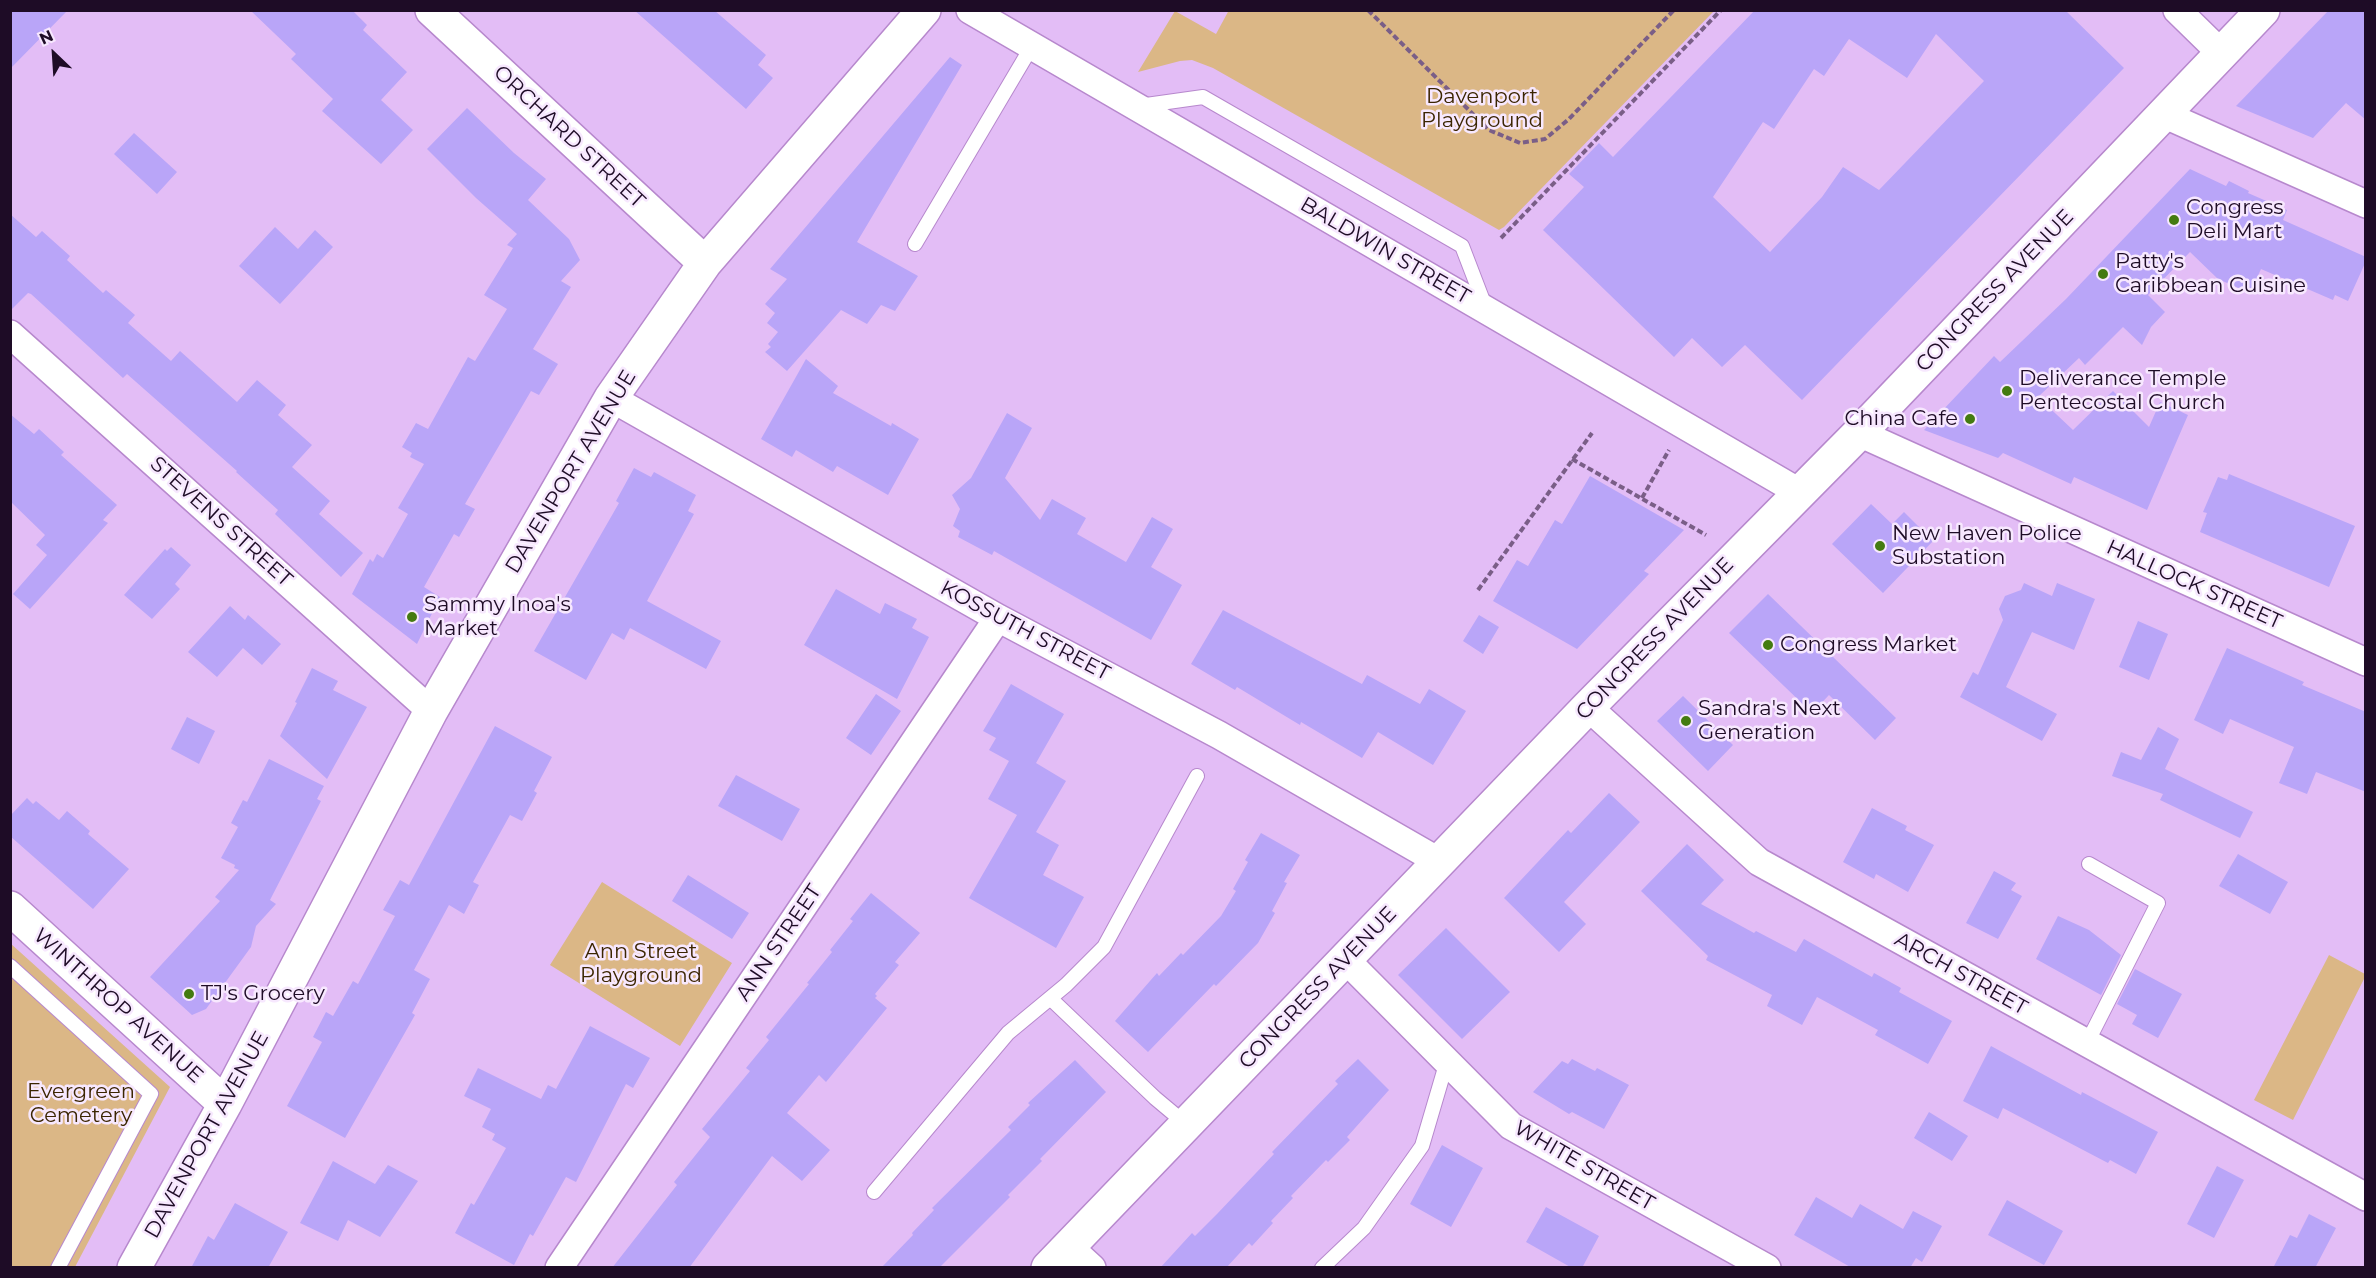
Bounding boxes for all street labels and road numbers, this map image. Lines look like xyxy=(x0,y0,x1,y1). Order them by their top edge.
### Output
street label: ORCHARD STREET xyxy=(488,60,650,214)
street label: BALDWIN STREET xyxy=(1296,192,1474,310)
street label: CONGRESS AVENUE xyxy=(1911,205,2079,377)
street label: DAVENPORT AVENUE xyxy=(500,366,642,578)
street label: STEVENS STREET xyxy=(145,452,297,592)
street label: HALLOCK STREET xyxy=(2102,535,2286,635)
street label: CONGRESS AVENUE xyxy=(1571,553,1739,725)
street label: KOSSUTH STREET xyxy=(936,576,1114,686)
street label: ANN STREET xyxy=(731,880,827,1006)
street label: CONGRESS AVENUE xyxy=(1234,902,1402,1074)
street label: WINTHROP AVENUE xyxy=(28,923,208,1089)
street label: ARCH STREET xyxy=(1890,927,2032,1021)
street label: DAVENPORT AVENUE xyxy=(140,1027,274,1243)
street label: WHITE STREET xyxy=(1509,1116,1659,1216)

